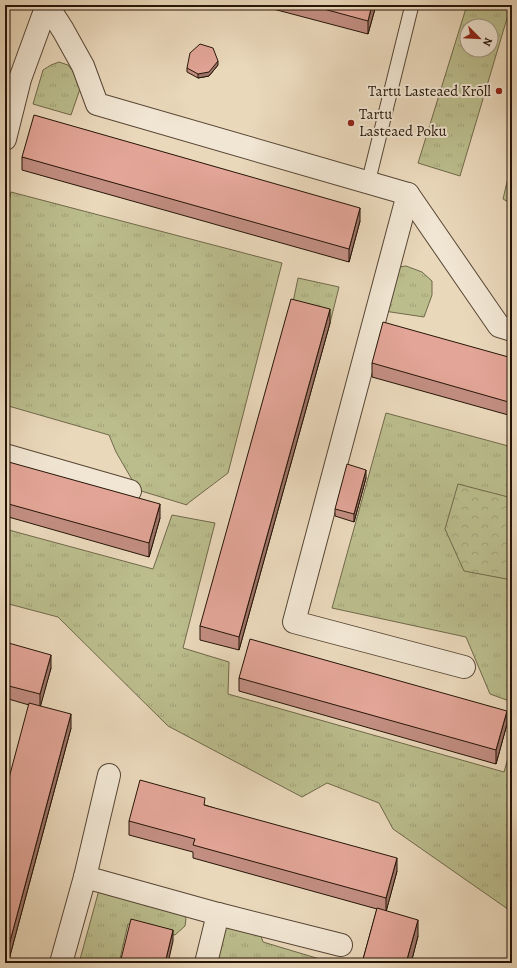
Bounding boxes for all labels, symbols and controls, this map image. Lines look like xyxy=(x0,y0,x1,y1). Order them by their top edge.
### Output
north arrow xyxy=(459,18,499,58)
text: N xyxy=(479,35,496,49)
place label: Tartu Lasteaed Krõll xyxy=(368,81,491,101)
marker: Tartu Lasteaed Krõll xyxy=(494,86,504,96)
place label: Tartu Lasteaed Poku xyxy=(359,104,448,141)
marker: Tartu Lasteaed Poku xyxy=(346,118,356,128)

